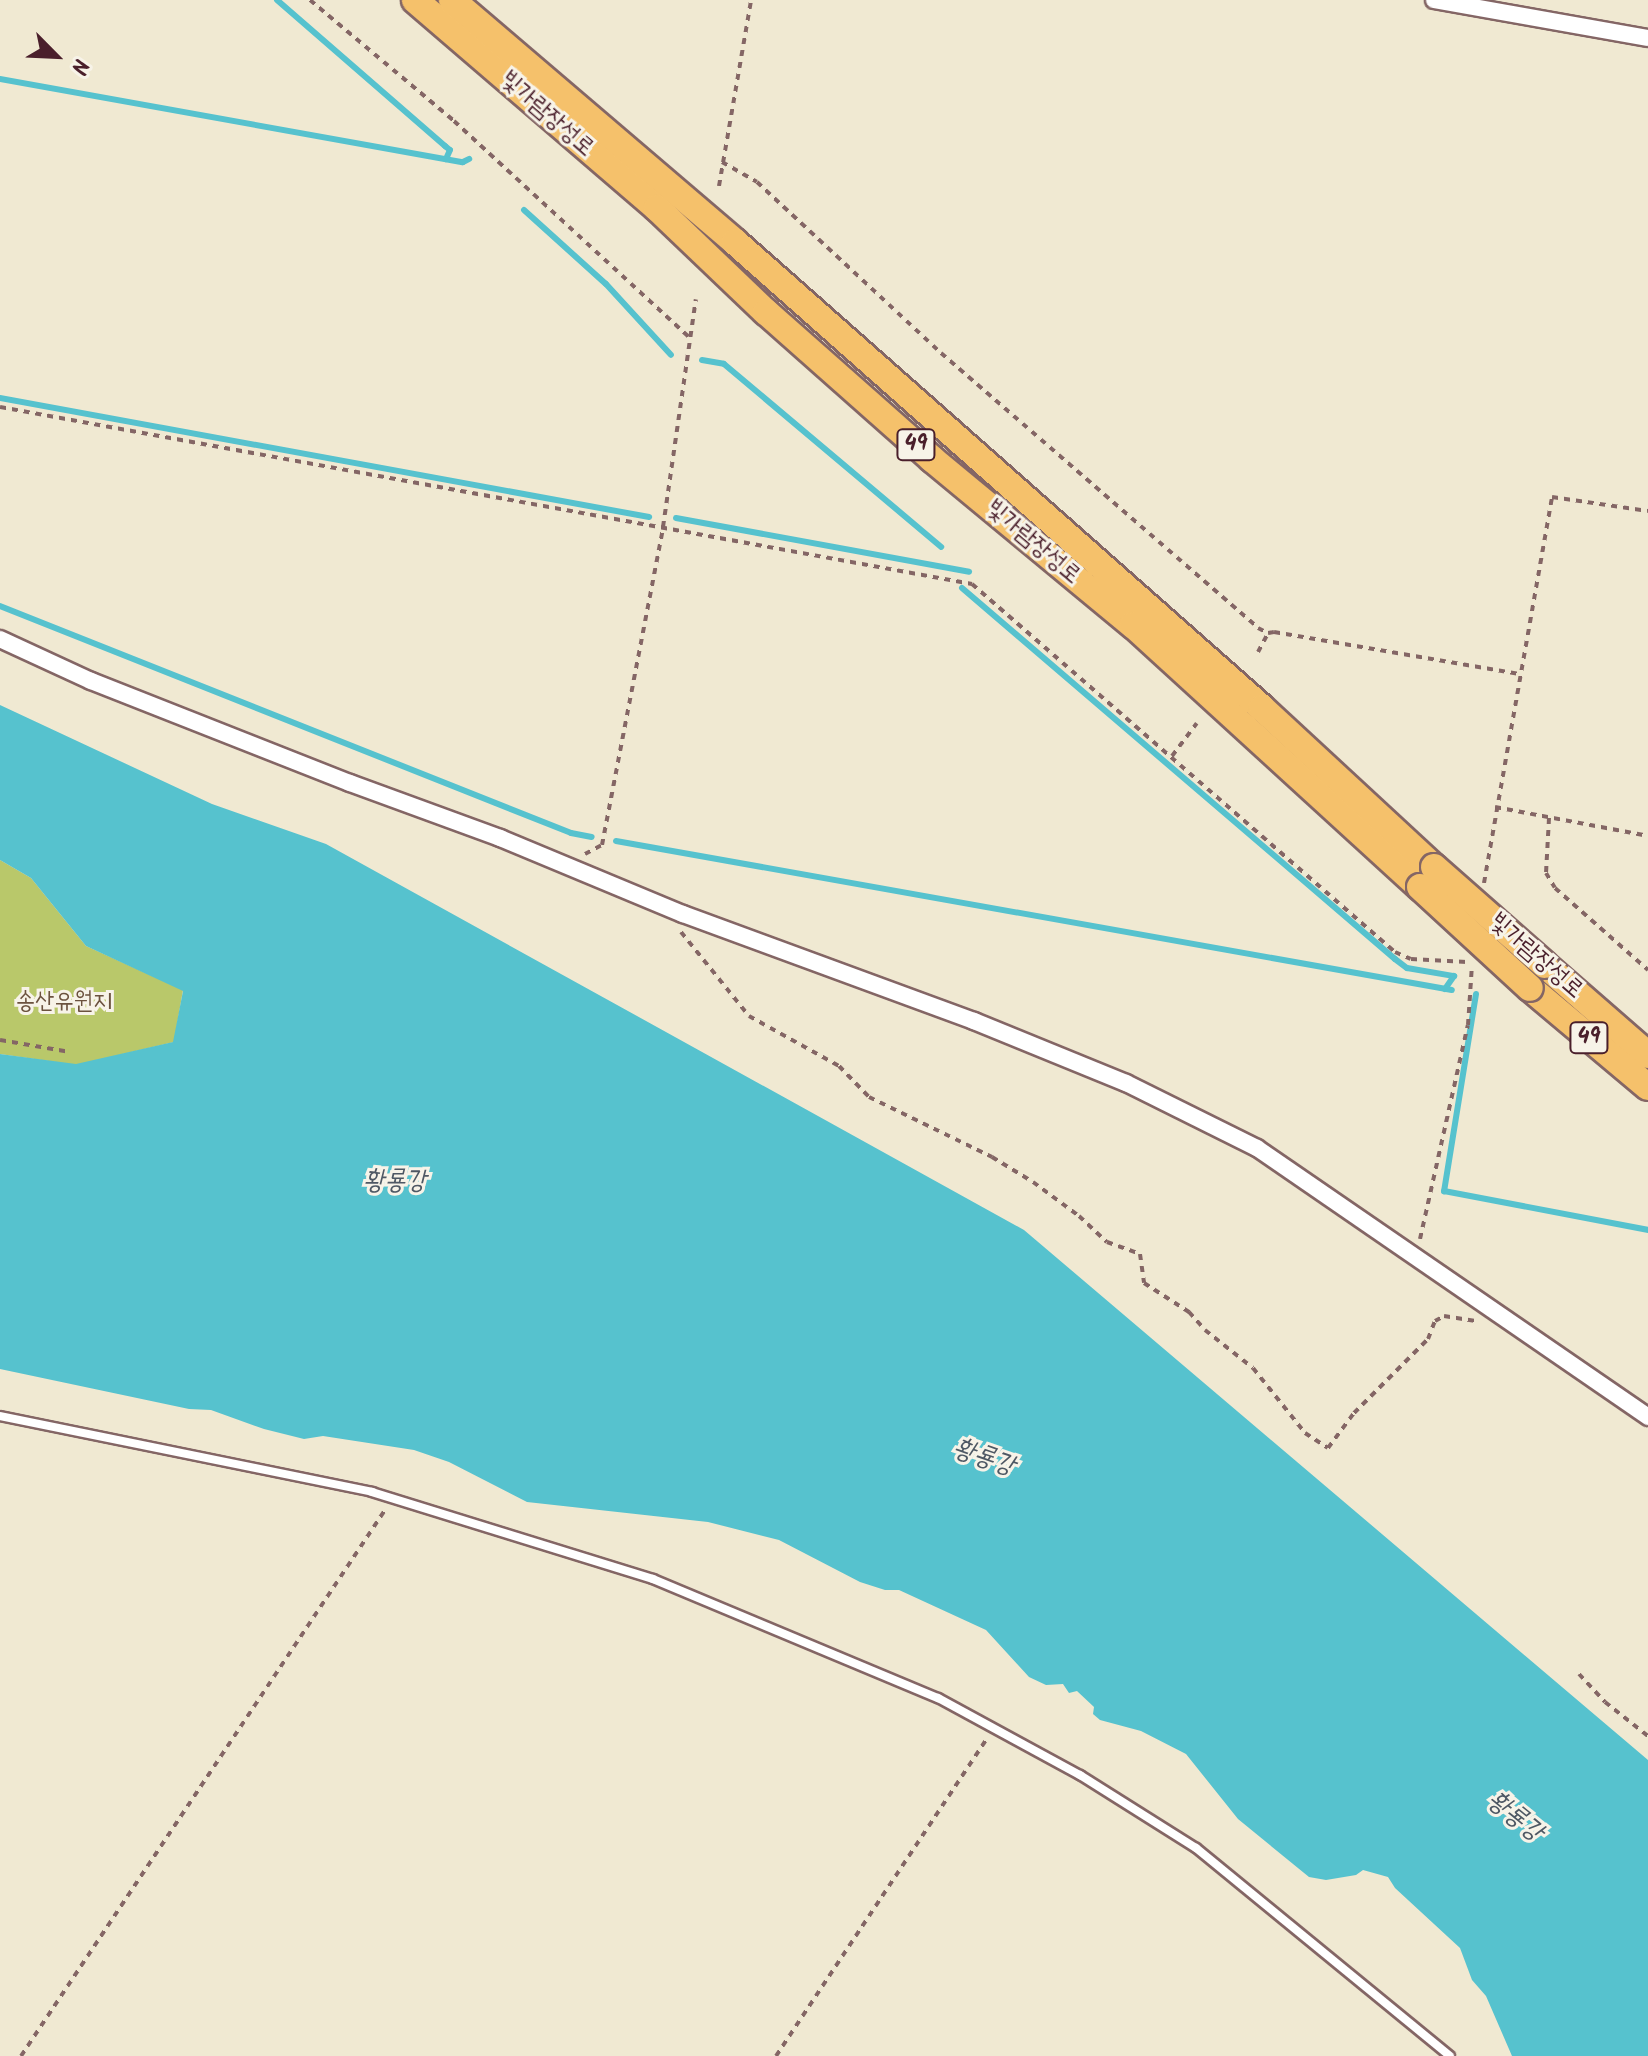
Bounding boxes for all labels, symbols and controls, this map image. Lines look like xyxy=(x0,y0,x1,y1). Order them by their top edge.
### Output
north arrow xyxy=(16,16,96,96)
text: N xyxy=(60,52,97,79)
street label: 빛가람장성로 xyxy=(494,65,600,163)
road number: 49 xyxy=(896,427,936,463)
street label: 빛가람장성로 xyxy=(979,494,1087,590)
street label: 빛가람장성로 xyxy=(1483,907,1589,1005)
park label: 송산유원지 xyxy=(16,988,112,1016)
road number: 49 xyxy=(1569,1020,1609,1056)
water label: 황룡강 xyxy=(364,1166,426,1198)
water label: 황룡강 xyxy=(949,1433,1019,1483)
water label: 황룡강 xyxy=(1481,1785,1549,1849)

